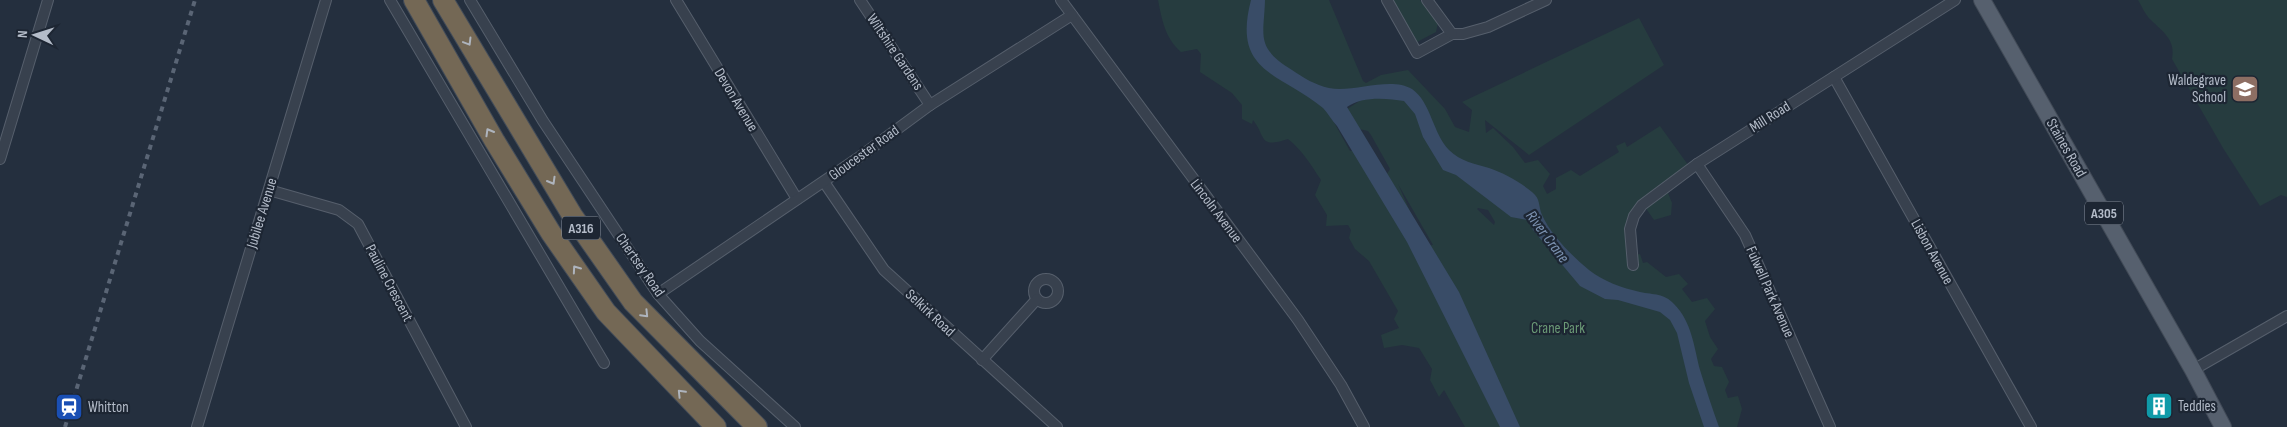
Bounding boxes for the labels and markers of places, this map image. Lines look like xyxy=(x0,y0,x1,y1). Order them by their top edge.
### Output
place label: Waldegrave School xyxy=(2168,71,2226,107)
school or university icon: Waldegrave School xyxy=(2230,74,2260,104)
building icon: Teddies xyxy=(2144,391,2174,421)
station icon: Whitton xyxy=(54,392,84,422)
place label: Teddies xyxy=(2178,397,2216,416)
place label: Whitton xyxy=(88,398,129,417)

